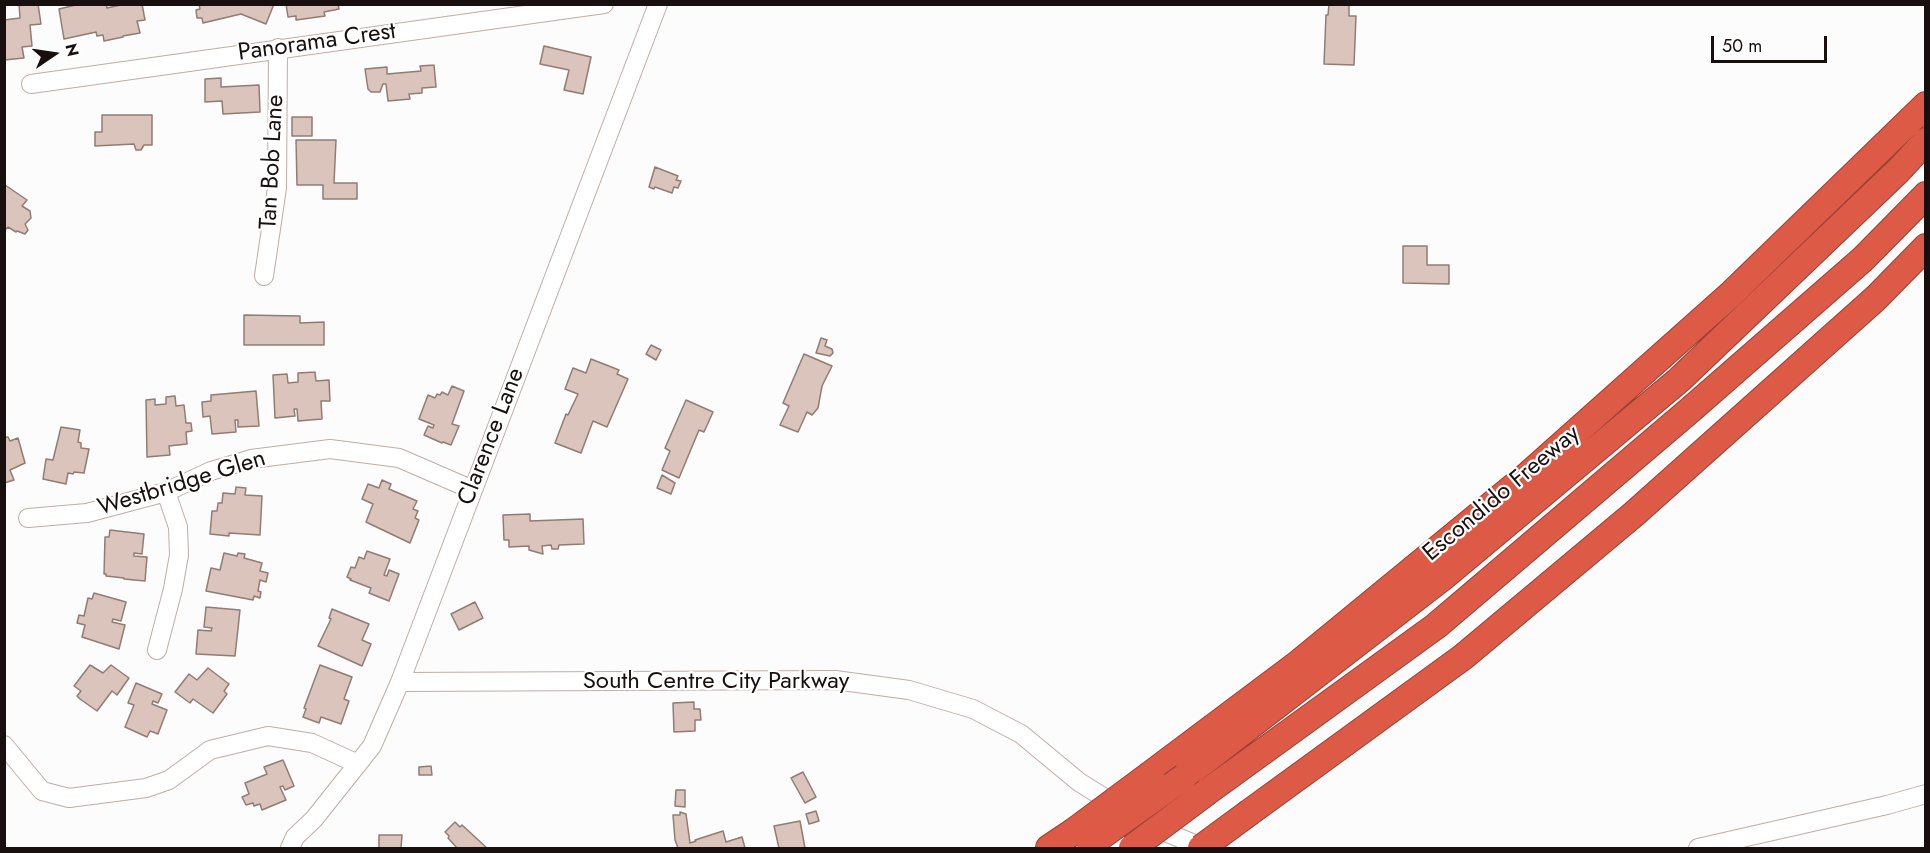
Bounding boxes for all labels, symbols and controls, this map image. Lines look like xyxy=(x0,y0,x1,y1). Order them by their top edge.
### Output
street label: Panorama Crest xyxy=(236,18,398,68)
north arrow xyxy=(24,24,84,84)
scale bar xyxy=(1714,24,1830,62)
text: 50 m xyxy=(1722,33,1762,59)
text: N xyxy=(59,41,85,59)
street label: Tan Bob Lane xyxy=(255,94,291,230)
street label: Clarence Lane xyxy=(453,364,531,510)
street label: Escondido Freeway xyxy=(1418,420,1586,568)
street label: Westbridge Glen xyxy=(95,445,269,523)
street label: South Centre City Parkway xyxy=(583,668,849,696)

